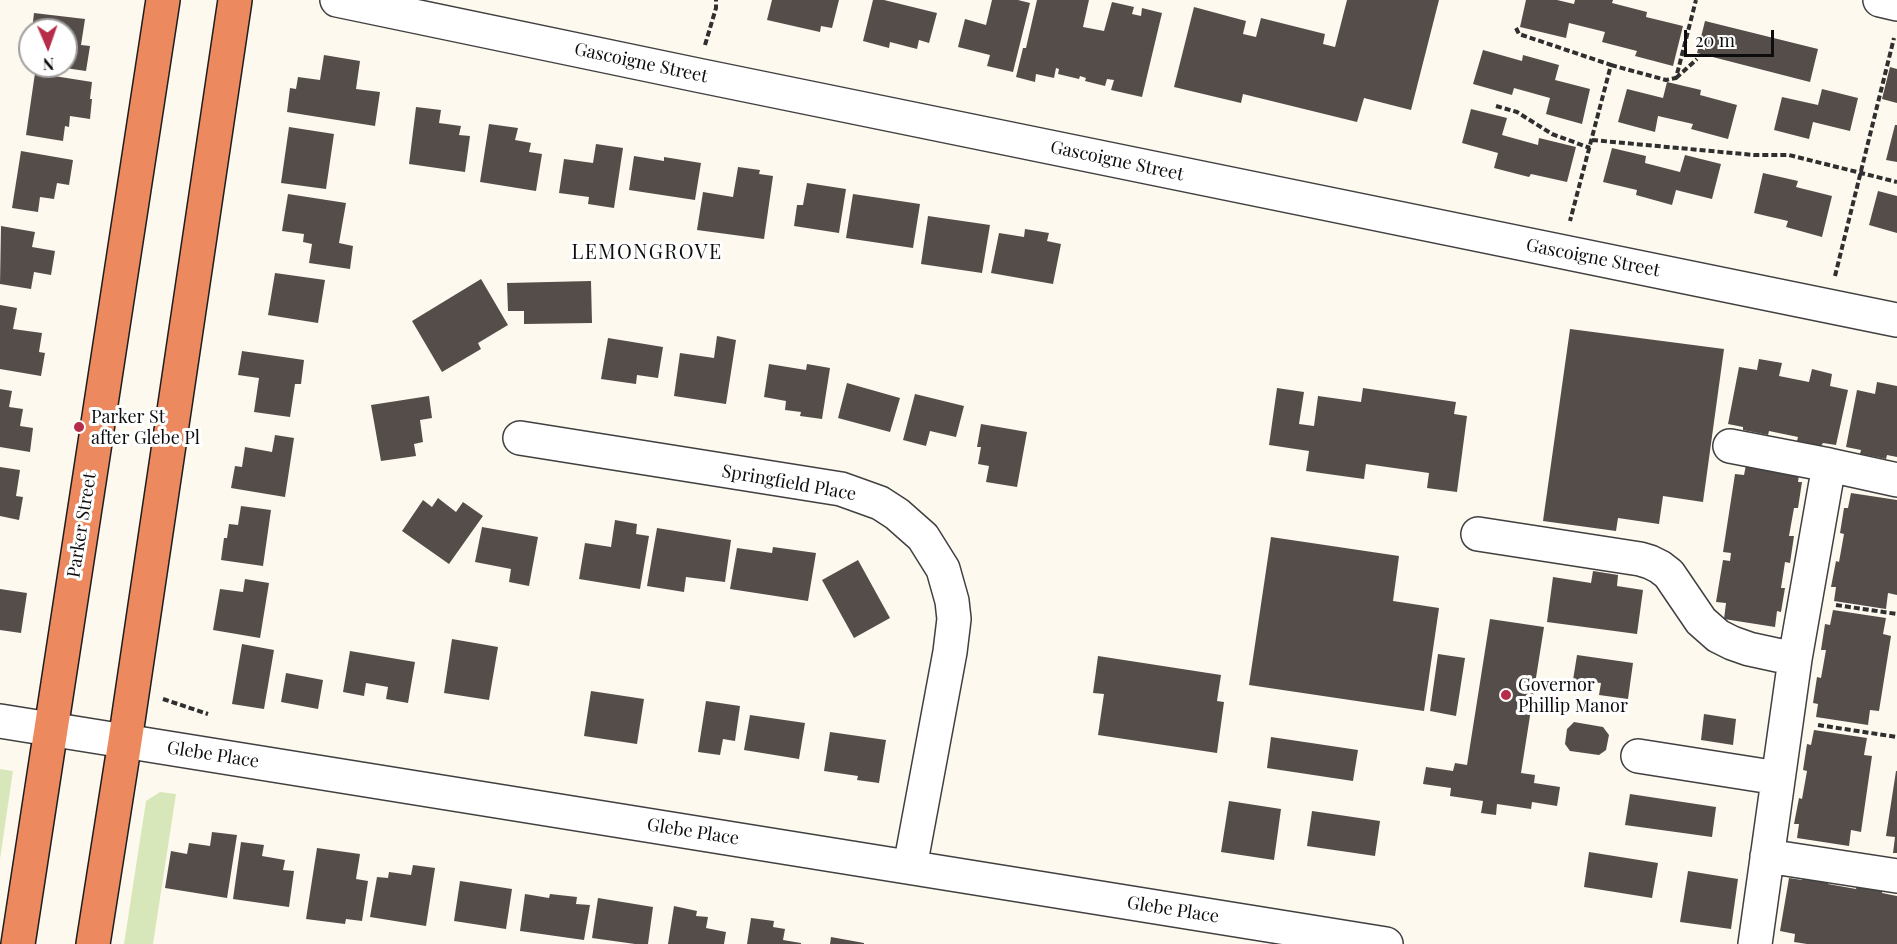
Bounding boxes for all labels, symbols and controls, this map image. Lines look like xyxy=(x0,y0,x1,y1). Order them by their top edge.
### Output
north arrow xyxy=(18,18,78,78)
scale bar xyxy=(1687,18,1777,56)
text: 20 m xyxy=(1695,28,1735,52)
street label: Gascoigne Street xyxy=(572,38,710,88)
text: N xyxy=(42,54,55,75)
street label: Gascoigne Street xyxy=(1048,136,1186,186)
street label: Gascoigne Street xyxy=(1524,234,1662,282)
district label: LEMONGROVE xyxy=(571,241,723,265)
place label: Parker St after Glebe Pl xyxy=(91,406,200,448)
marker: Parker St after Glebe Pl xyxy=(72,420,86,434)
street label: Springfield Place xyxy=(720,461,858,505)
street label: Parker Street xyxy=(63,471,101,579)
place label: Governor Phillip Manor xyxy=(1518,674,1628,716)
marker: Governor Phillip Manor xyxy=(1499,688,1513,702)
street label: Glebe Place xyxy=(166,737,260,773)
street label: Glebe Place xyxy=(646,814,740,850)
street label: Glebe Place xyxy=(1126,892,1220,928)

